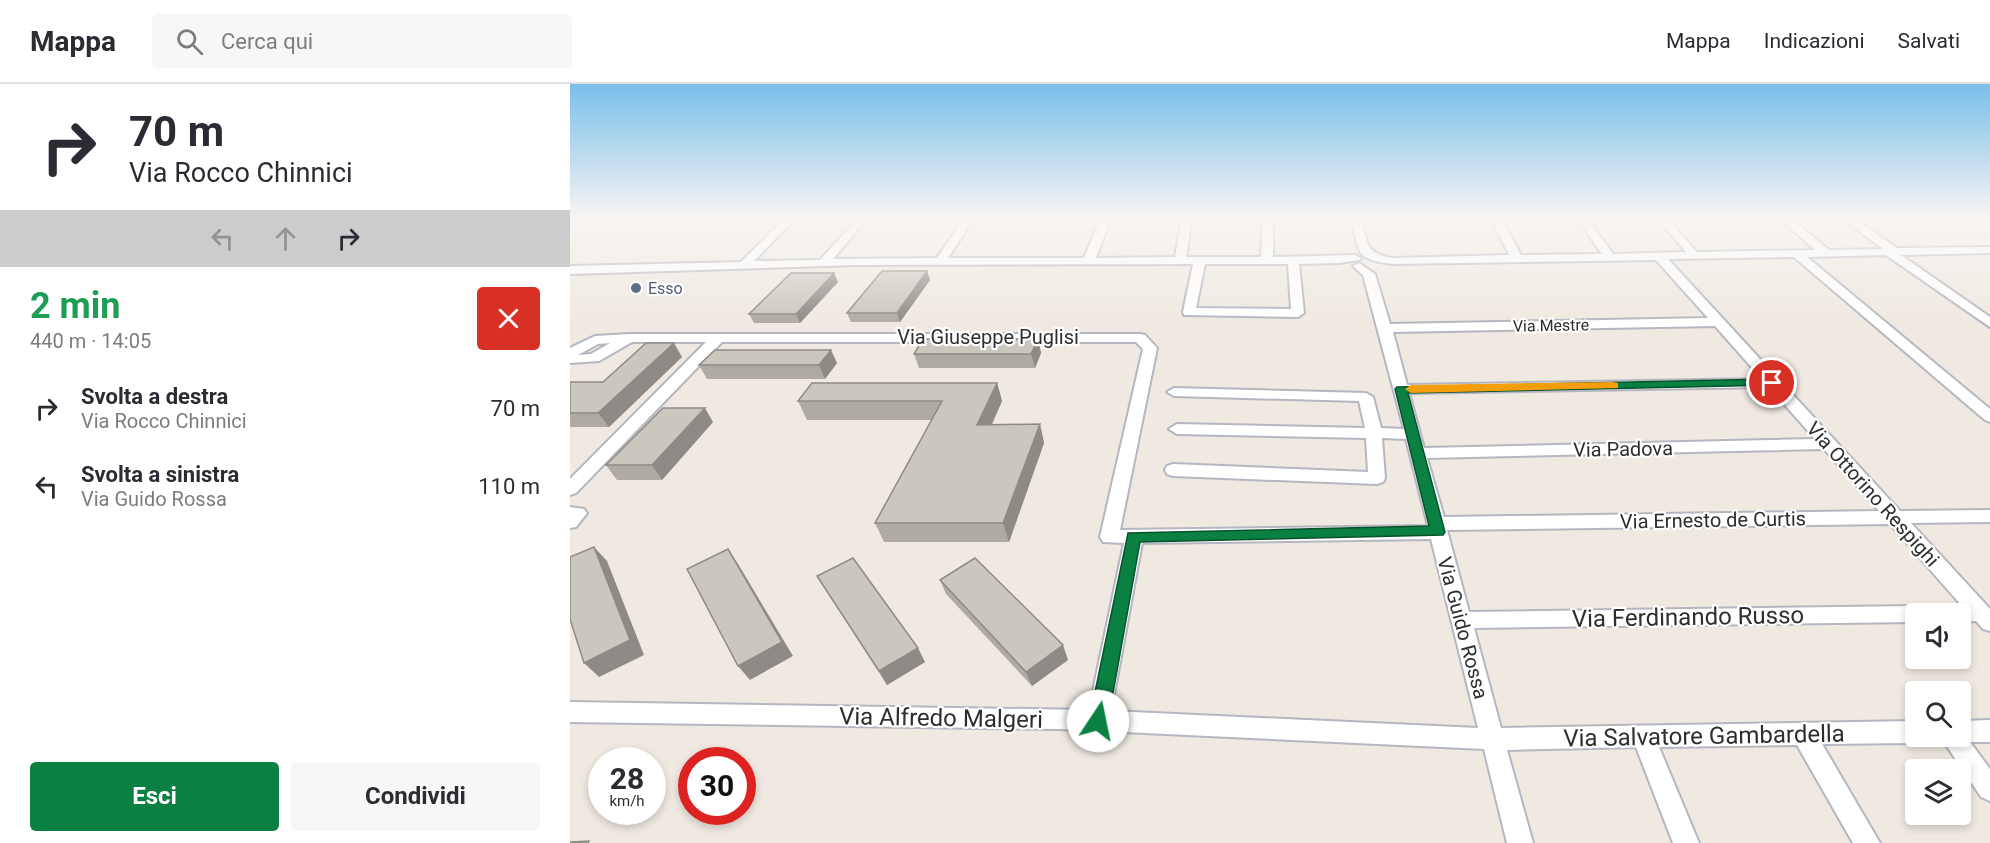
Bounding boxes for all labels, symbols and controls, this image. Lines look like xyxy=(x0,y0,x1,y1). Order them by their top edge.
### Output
search box xyxy=(152,14,572,68)
text: Mappa xyxy=(30,25,116,58)
icon: search xyxy=(173,25,206,58)
text: Cerca qui xyxy=(221,29,313,54)
text: Mappa xyxy=(1666,29,1731,53)
text: Indicazioni xyxy=(1764,29,1865,53)
text: Salvati xyxy=(1898,29,1960,53)
text: 70 m xyxy=(129,107,224,156)
icon: right xyxy=(30,108,108,186)
text: Via Rocco Chinnici xyxy=(129,157,353,189)
icon: left xyxy=(206,222,239,255)
icon: ahead xyxy=(269,222,302,255)
icon: right xyxy=(332,222,365,255)
place label: Esso xyxy=(648,279,683,298)
marker: Esso xyxy=(629,281,643,295)
text: 2 min xyxy=(30,285,121,327)
button: close xyxy=(477,287,540,350)
street label: Via Mestre xyxy=(1513,315,1589,336)
street label: Via Giuseppe Puglisi xyxy=(897,325,1079,349)
text: 440 m · 14:05 xyxy=(30,329,151,353)
pin xyxy=(1746,357,1797,408)
icon: arrive xyxy=(1755,366,1788,399)
text: Svolta a destra xyxy=(81,384,228,409)
icon: right xyxy=(30,392,63,425)
text: 70 m xyxy=(491,396,540,421)
text: Via Rocco Chinnici xyxy=(81,409,247,433)
street label: Via Ottorino Respighi xyxy=(1802,416,1944,572)
street label: Via Padova xyxy=(1573,436,1673,462)
text: Svolta a sinistra xyxy=(81,462,239,487)
icon: left xyxy=(30,470,63,503)
text: 110 m xyxy=(478,474,540,499)
text: Via Guido Rossa xyxy=(81,487,227,511)
street label: Via Ernesto de Curtis xyxy=(1620,506,1806,534)
street label: Via Guido Rossa xyxy=(1433,554,1493,702)
street label: Via Ferdinando Russo xyxy=(1572,601,1804,633)
map controls xyxy=(1905,603,1971,825)
button: sound xyxy=(1905,603,1971,669)
button: search xyxy=(1905,681,1971,747)
position arrow xyxy=(1066,689,1130,753)
street label: Via Alfredo Malgeri xyxy=(839,702,1043,734)
street label: Via Salvatore Gambardella xyxy=(1563,720,1845,752)
speed limit sign: 30 xyxy=(678,747,756,825)
button: layers xyxy=(1905,759,1971,825)
text: 28 xyxy=(610,761,644,796)
button: Esci xyxy=(30,762,279,831)
button: Condividi xyxy=(291,762,540,831)
text: km/h xyxy=(609,792,645,810)

